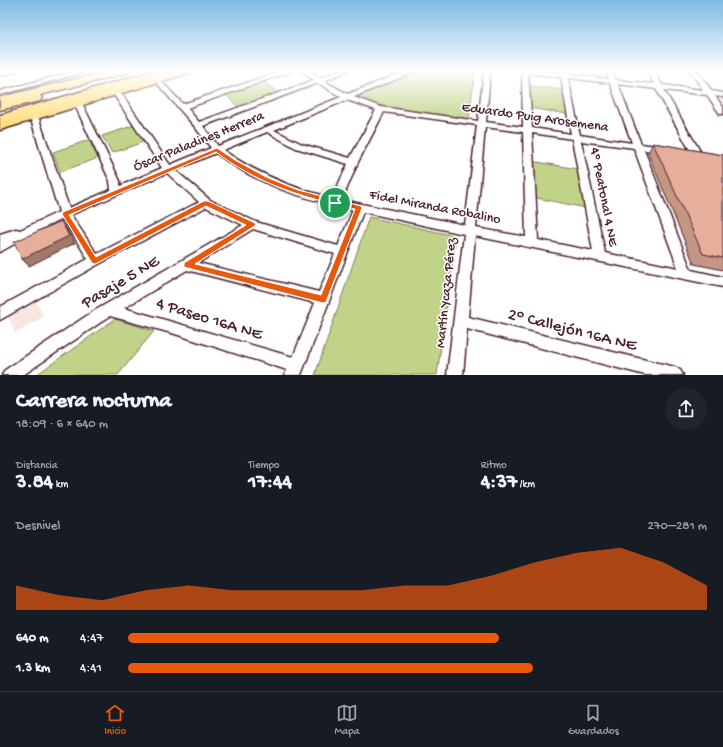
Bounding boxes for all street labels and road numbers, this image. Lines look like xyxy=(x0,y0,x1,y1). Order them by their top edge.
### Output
street label: Eduardo Puig Arosemena xyxy=(460,99,611,137)
street label: Óscar Paladines Herrera xyxy=(131,108,268,176)
street label: 4º Peatonal 4 NE xyxy=(585,146,621,249)
street label: Fidel Miranda Robalino xyxy=(367,187,502,229)
street label: Martín Ycaza Pérez xyxy=(433,236,461,349)
street label: Pasaje 5 NE xyxy=(78,251,165,314)
street label: 4 Paseo 16A NE xyxy=(153,294,266,346)
street label: 2° Callejón 16A NE xyxy=(506,305,640,357)

